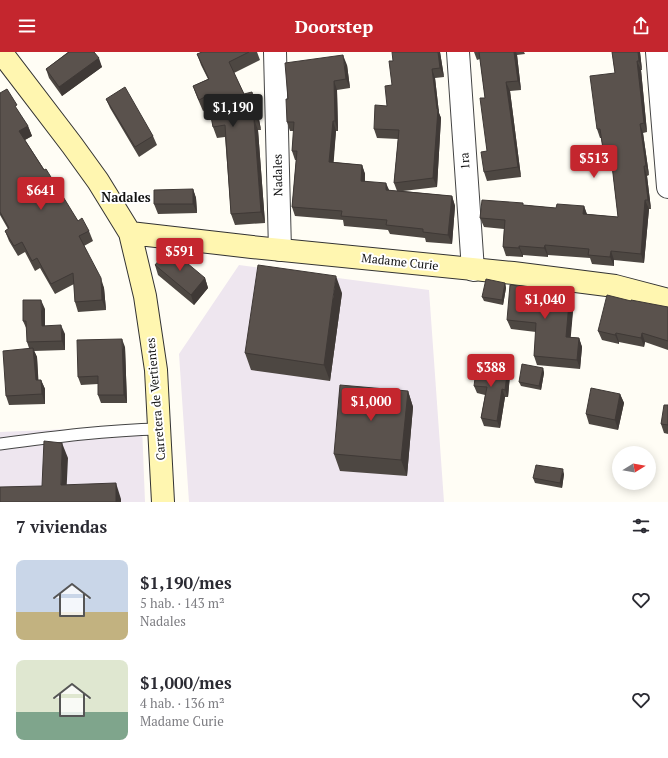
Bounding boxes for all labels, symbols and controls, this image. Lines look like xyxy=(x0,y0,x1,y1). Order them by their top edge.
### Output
text: Doorstep xyxy=(295,14,373,38)
icon: menu xyxy=(16,15,38,37)
icon: share xyxy=(630,15,652,37)
pin: $1,190 xyxy=(200,94,266,128)
text: $1,190 xyxy=(213,98,253,116)
pin: $513 xyxy=(570,145,618,179)
text: $513 xyxy=(579,149,609,167)
street label: 1ra xyxy=(456,152,473,170)
street label: Nadales xyxy=(270,154,285,196)
pin: $641 xyxy=(17,177,65,211)
text: $641 xyxy=(26,181,56,199)
district label: Nadales xyxy=(101,188,151,206)
pin: $591 xyxy=(156,238,204,272)
text: $591 xyxy=(165,242,195,260)
street label: Madame Curie xyxy=(361,250,439,273)
pin: $1,040 xyxy=(512,286,578,320)
text: $1,040 xyxy=(525,290,565,308)
street label: Carretera de Vertientes xyxy=(143,337,168,461)
pin: $388 xyxy=(467,354,515,388)
text: $388 xyxy=(476,358,506,376)
pin: $1,000 xyxy=(338,388,404,422)
text: $1,000 xyxy=(351,392,391,410)
north arrow xyxy=(612,446,656,490)
map controls xyxy=(612,446,656,490)
text: 7 viviendas xyxy=(16,515,107,538)
icon: filters xyxy=(630,515,652,537)
text: $1,190/mes xyxy=(140,571,232,594)
icon: home xyxy=(48,576,96,624)
icon: heart xyxy=(630,589,652,611)
text: 5 hab. · 143 m² xyxy=(140,594,225,612)
text: Nadales xyxy=(140,612,186,630)
text: $1,000/mes xyxy=(140,671,232,694)
icon: home xyxy=(48,676,96,724)
icon: heart xyxy=(630,689,652,711)
text: 4 hab. · 136 m² xyxy=(140,694,225,712)
text: Madame Curie xyxy=(140,712,224,730)

